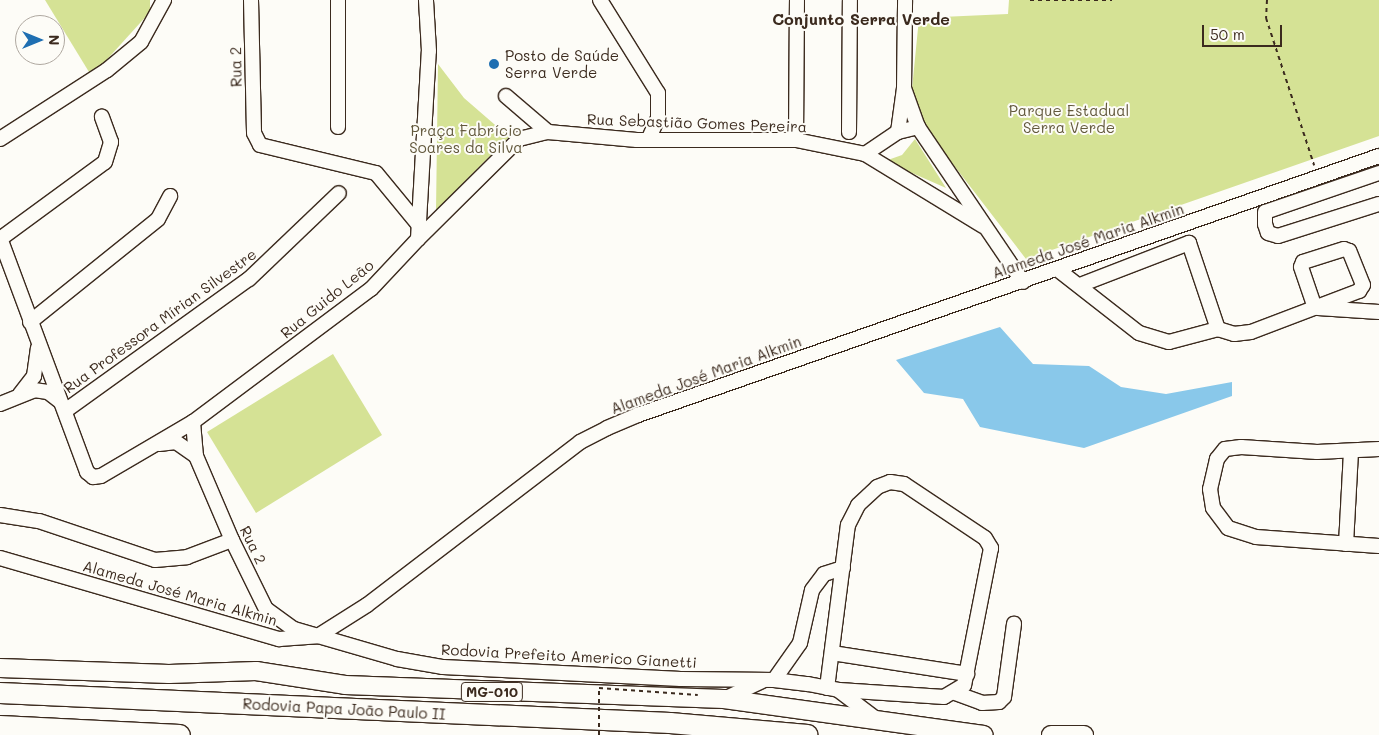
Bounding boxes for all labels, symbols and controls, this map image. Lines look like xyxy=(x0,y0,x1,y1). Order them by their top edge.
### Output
district label: Conjunto Serra Verde xyxy=(772,9,950,29)
north arrow xyxy=(15,15,65,65)
scale bar xyxy=(1204,15,1284,47)
text: 50 m xyxy=(1210,24,1245,44)
text: N xyxy=(45,35,64,45)
place label: Posto de Saúde Serra Verde xyxy=(505,46,619,81)
street label: Rua 2 xyxy=(227,47,245,87)
marker: Posto de Saúde Serra Verde xyxy=(487,57,501,71)
park label: Parque Estadual Serra Verde xyxy=(1009,101,1129,136)
street label: Rua Sebastião Gomes Pereira xyxy=(587,110,807,136)
park label: Praça Fabrício Soares da Silva xyxy=(409,121,523,156)
street label: Alameda José Maria Alkmin xyxy=(990,200,1186,282)
street label: Rua Professora Mírian Silvestre xyxy=(60,245,260,397)
street label: Rua Guido Leão xyxy=(277,256,377,342)
street label: Alameda José Maria Alkmin xyxy=(608,332,804,418)
street label: Rua 2 xyxy=(236,523,270,567)
street label: Alameda José Maria Alkmin xyxy=(81,557,279,629)
street label: Rodovia Prefeito Americo Gianetti xyxy=(441,640,697,672)
road number: MG-010 xyxy=(461,680,523,704)
street label: Rodovia Papa João Paulo II xyxy=(242,695,446,723)

